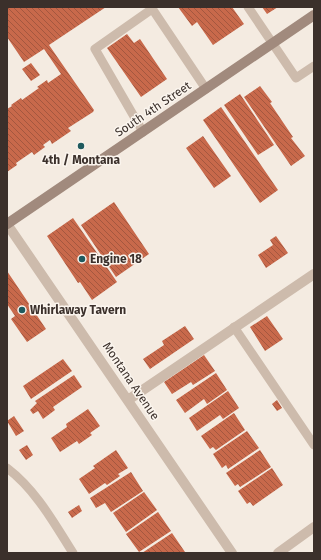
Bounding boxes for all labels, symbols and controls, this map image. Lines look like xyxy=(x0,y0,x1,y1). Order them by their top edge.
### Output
street label: South 4th Street xyxy=(112,78,194,140)
marker: 4th / Montana xyxy=(76,141,86,151)
place label: 4th / Montana xyxy=(42,153,121,167)
place label: Engine 18 xyxy=(90,252,142,266)
marker: Engine 18 xyxy=(77,254,87,264)
place label: Whirlaway Tavern xyxy=(30,303,126,317)
marker: Whirlaway Tavern xyxy=(17,305,27,315)
street label: Montana Avenue xyxy=(100,339,162,423)

